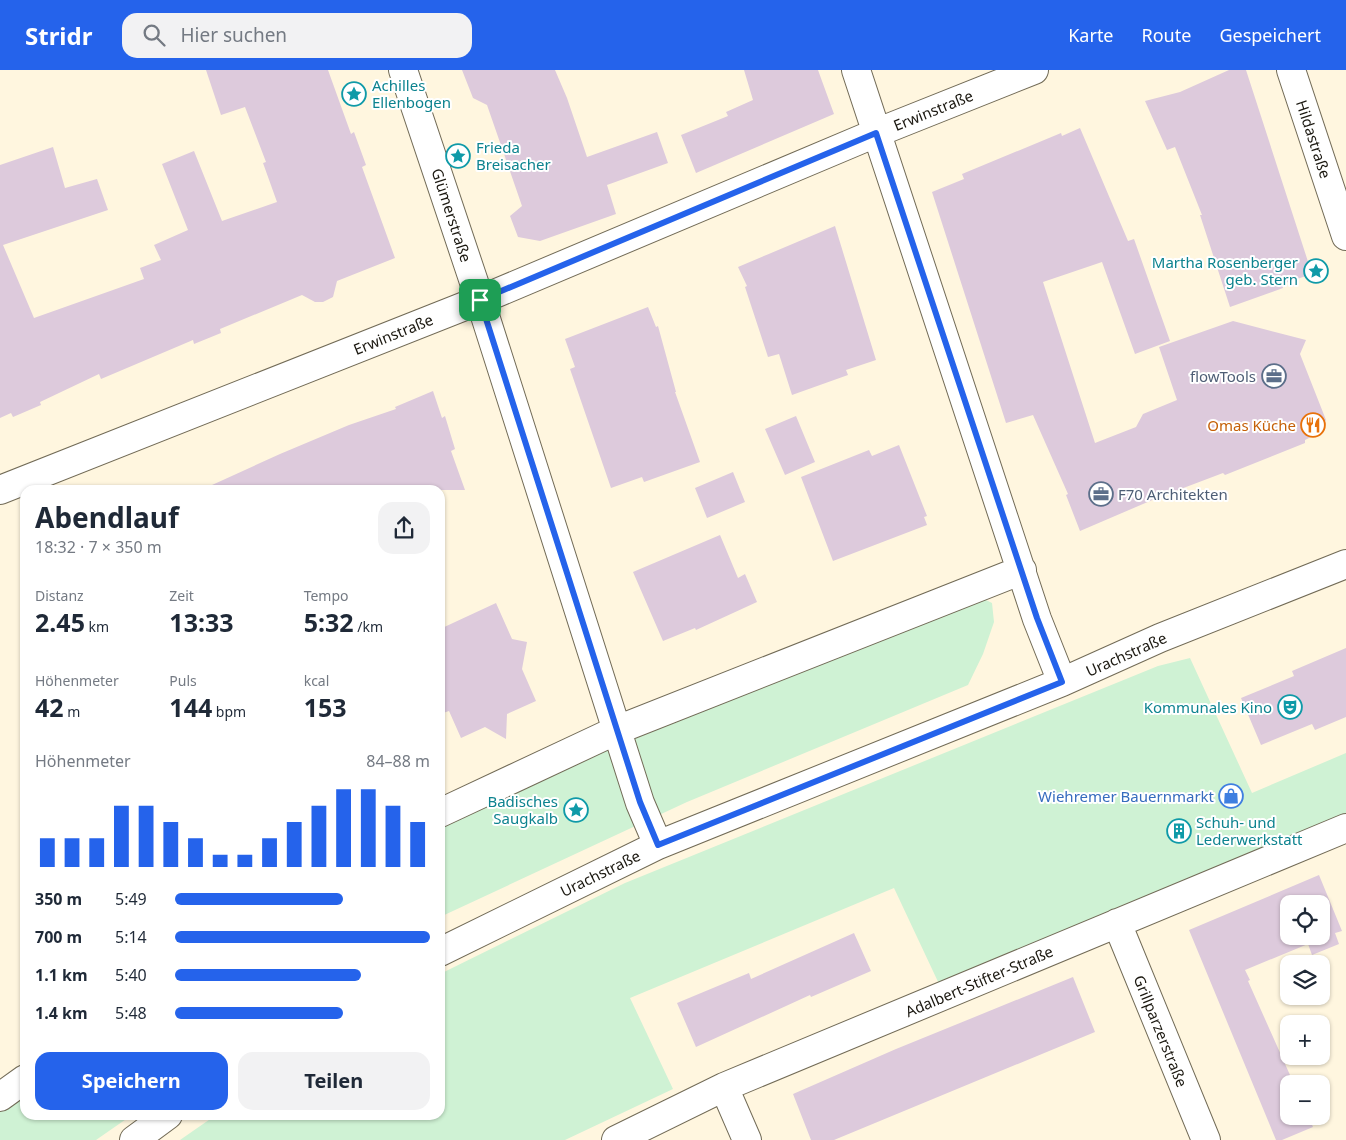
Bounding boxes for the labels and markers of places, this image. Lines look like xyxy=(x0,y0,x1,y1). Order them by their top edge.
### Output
place label: Achilles Ellenbogen xyxy=(372,75,451,112)
place icon: Achilles Ellenbogen xyxy=(341,81,367,107)
place label: Frieda Breisacher xyxy=(476,137,551,174)
place icon: Frieda Breisacher xyxy=(445,143,471,169)
place label: Martha Rosenberger geb. Stern xyxy=(1152,252,1298,289)
place icon: Martha Rosenberger geb. Stern xyxy=(1303,258,1329,284)
pin xyxy=(459,279,501,321)
office icon: flowTools xyxy=(1261,363,1287,389)
place label: flowTools xyxy=(1190,366,1256,386)
restaurant icon: Omas Küche xyxy=(1300,412,1326,438)
place label: Omas Küche xyxy=(1207,415,1296,435)
office icon: F70 Architekten xyxy=(1088,481,1114,507)
place label: F70 Architekten xyxy=(1118,484,1228,504)
theatre icon: Kommunales Kino xyxy=(1277,694,1303,720)
place label: Kommunales Kino xyxy=(1144,697,1272,717)
shop icon: Wiehremer Bauernmarkt xyxy=(1218,783,1244,809)
place label: Wiehremer Bauernmarkt xyxy=(1038,786,1215,806)
place label: Badisches Saugkalb xyxy=(487,791,558,828)
place icon: Badisches Saugkalb xyxy=(563,797,589,823)
place label: Schuh- und Lederwerkstatt xyxy=(1196,812,1303,849)
building icon: Schuh- und Lederwerkstatt xyxy=(1166,818,1192,844)

